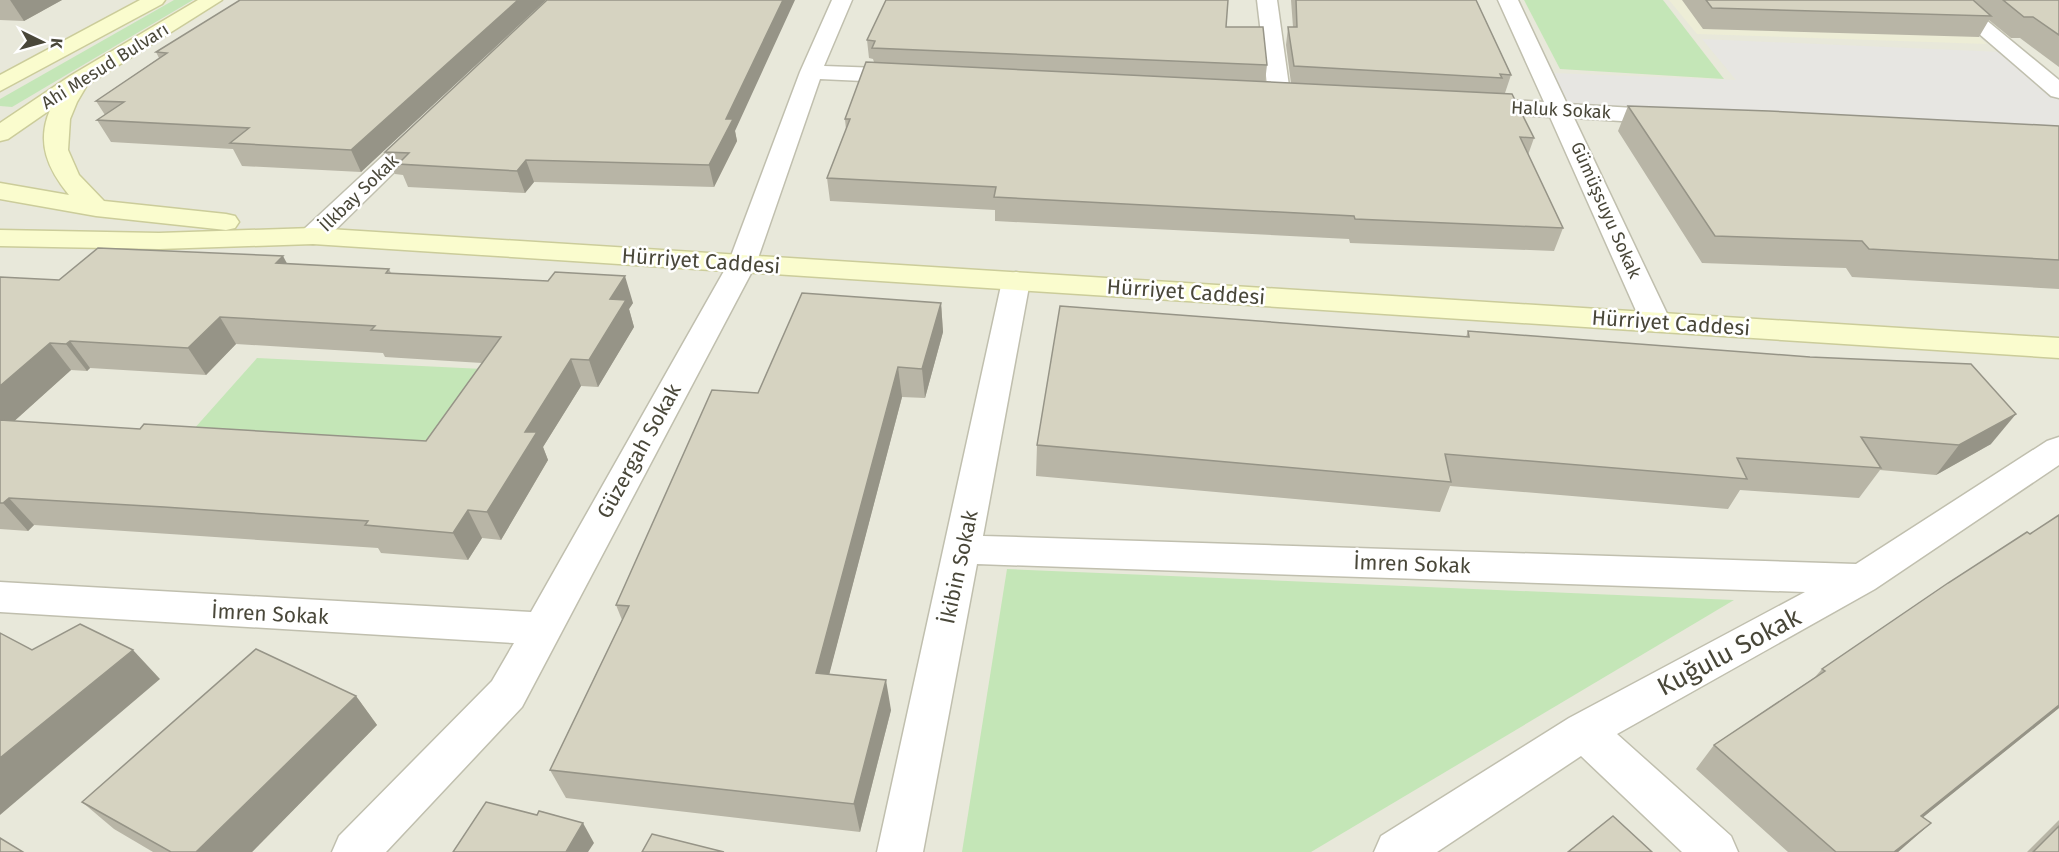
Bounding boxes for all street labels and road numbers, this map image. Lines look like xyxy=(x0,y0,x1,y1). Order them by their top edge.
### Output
street label: Ahi Mesud Bulvarı xyxy=(37,18,173,114)
street label: Haluk Sokak xyxy=(1511,96,1612,124)
street label: Gümüşsuyu Sokak xyxy=(1566,138,1646,282)
street label: İlkbay Sokak xyxy=(315,149,404,236)
street label: Hürriyet Caddesi xyxy=(621,242,781,280)
street label: Hürriyet Caddesi xyxy=(1106,273,1266,311)
street label: Hürriyet Caddesi xyxy=(1591,304,1751,342)
street label: Güzergah Sokak xyxy=(591,379,687,523)
street label: İkibin Sokak xyxy=(934,508,984,626)
street label: İmren Sokak xyxy=(1353,549,1471,579)
street label: İmren Sokak xyxy=(211,598,329,630)
street label: Kuğulu Sokak xyxy=(1652,601,1807,703)

